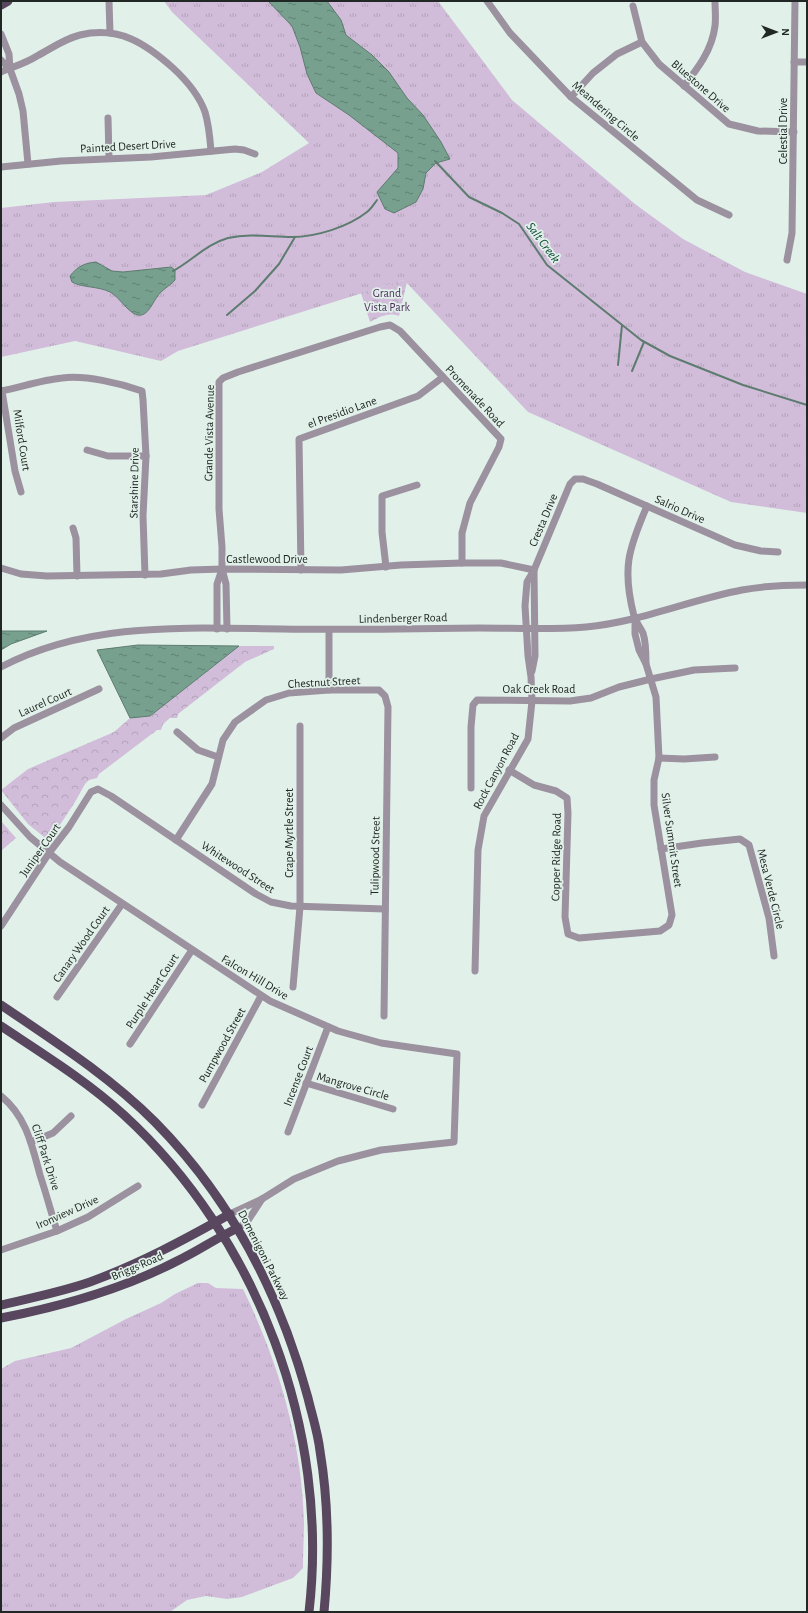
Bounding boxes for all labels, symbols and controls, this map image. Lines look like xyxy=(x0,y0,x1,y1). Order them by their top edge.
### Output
north arrow xyxy=(756,12,796,52)
text: N xyxy=(780,28,791,36)
street label: Bluestone Drive xyxy=(669,57,733,115)
street label: Meandering Circle xyxy=(570,79,642,143)
street label: Celestial Drive xyxy=(777,98,789,164)
street label: Painted Desert Drive xyxy=(80,137,176,155)
water label: Salt Creek xyxy=(523,220,562,266)
park label: Grand Vista Park xyxy=(364,287,411,313)
street label: Promenade Road xyxy=(443,363,507,429)
street label: Grande Vista Avenue xyxy=(202,385,216,481)
street label: el Presidio Lane xyxy=(306,394,378,430)
street label: Milford Court xyxy=(11,408,33,472)
street label: Starshine Drive xyxy=(127,447,141,519)
street label: Cresta Drive xyxy=(527,492,559,548)
street label: Salrio Drive xyxy=(653,493,707,525)
street label: Castlewood Drive xyxy=(226,553,308,565)
street label: Lindenberger Road xyxy=(359,611,447,625)
street label: Chestnut Street xyxy=(287,674,361,690)
street label: Oak Creek Road xyxy=(503,683,575,695)
street label: Laurel Court xyxy=(17,685,73,719)
street label: Rock Canyon Road xyxy=(471,731,522,812)
street label: Crape Myrtle Street xyxy=(283,788,296,878)
street label: Silver Summit Street xyxy=(659,792,685,888)
street label: Copper Ridge Road xyxy=(549,813,563,901)
street label: Tulipwood Street xyxy=(368,816,382,896)
street label: Juniper Court xyxy=(17,821,63,879)
street label: Whitewood Street xyxy=(199,839,277,895)
street label: Mesa Verde Circle xyxy=(755,848,787,930)
street label: Canary Wood Court xyxy=(50,903,113,985)
street label: Purple Heart Court xyxy=(123,951,181,1031)
street label: Falcon Hill Drive xyxy=(219,952,291,1002)
street label: Pumpwood Street xyxy=(196,1005,248,1085)
street label: Incense Court xyxy=(281,1044,315,1108)
street label: Mangrove Circle xyxy=(315,1070,391,1102)
street label: Cliff Park Drive xyxy=(30,1122,62,1192)
street label: Ironview Drive xyxy=(34,1193,100,1231)
street label: Domenigoni Parkway xyxy=(235,1208,292,1303)
street label: Briggs Road xyxy=(109,1250,165,1282)

